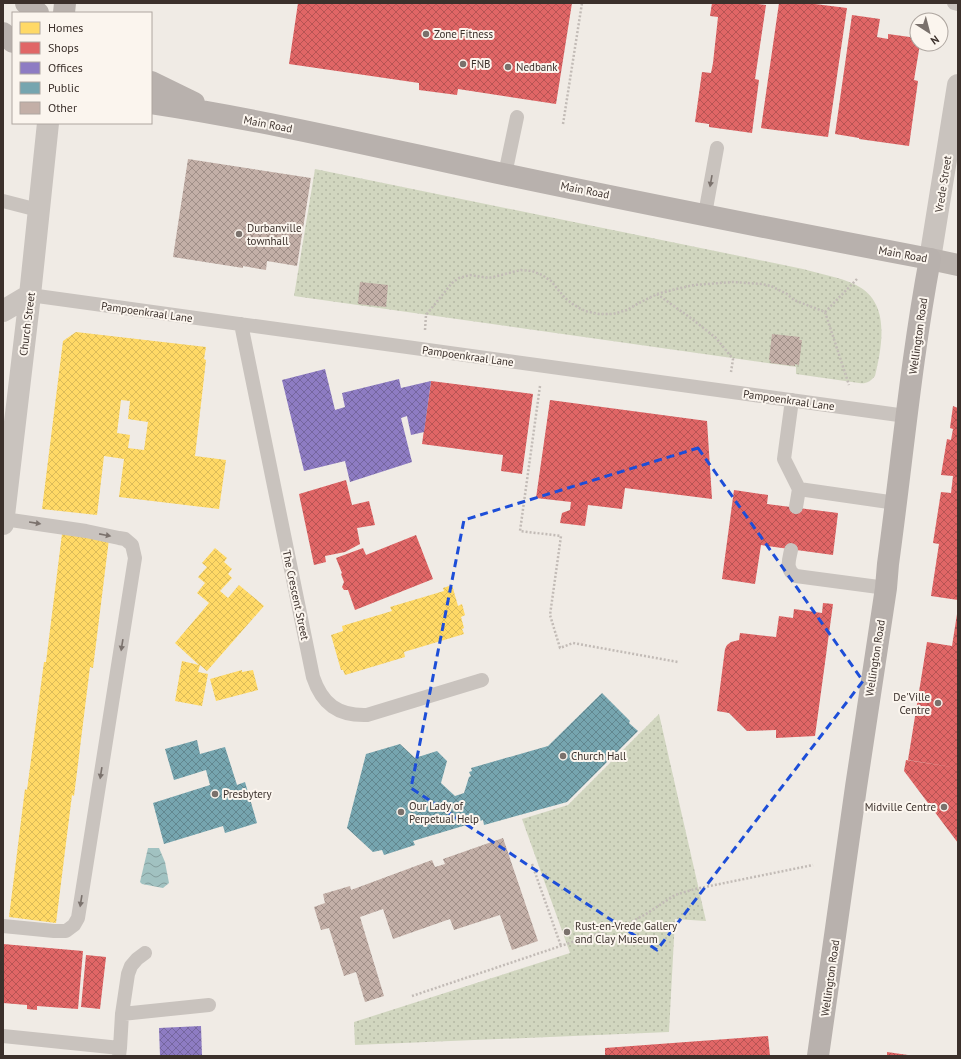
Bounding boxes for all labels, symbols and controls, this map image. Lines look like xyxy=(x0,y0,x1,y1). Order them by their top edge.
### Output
legend xyxy=(12,12,152,124)
north arrow xyxy=(909,12,949,52)
text: Homes xyxy=(48,20,83,35)
place label: Zone Fitness xyxy=(434,27,493,41)
marker: Zone Fitness xyxy=(421,29,431,39)
text: N xyxy=(928,32,942,48)
text: Shops xyxy=(48,40,79,55)
place label: FNB xyxy=(471,57,491,71)
marker: FNB xyxy=(458,59,468,69)
text: Offices xyxy=(48,60,83,75)
place label: Nedbank xyxy=(516,60,558,74)
marker: Nedbank xyxy=(503,62,513,72)
text: Public xyxy=(48,80,80,95)
text: Other xyxy=(48,100,77,115)
street label: Main Road xyxy=(242,112,294,136)
street label: Vrede Street xyxy=(931,154,954,215)
one-way arrow xyxy=(708,175,714,187)
street label: Main Road xyxy=(559,178,611,202)
place label: Durbanville townhall xyxy=(247,221,302,248)
marker: Durbanville townhall xyxy=(234,229,244,239)
street label: Main Road xyxy=(877,243,929,265)
street label: Church Street xyxy=(16,291,38,357)
street label: Wellington Road xyxy=(906,297,930,375)
street label: Pampoenkraal Lane xyxy=(100,299,194,325)
street label: Pampoenkraal Lane xyxy=(421,343,515,369)
street label: Pampoenkraal Lane xyxy=(742,387,836,413)
one-way arrow xyxy=(29,521,41,527)
one-way arrow xyxy=(99,532,112,538)
street label: The Crescent Street xyxy=(280,549,312,642)
street label: Wellington Road xyxy=(862,619,888,697)
one-way arrow xyxy=(119,639,125,651)
place label: De'Ville Centre xyxy=(893,690,930,717)
marker: De'Ville Centre xyxy=(933,698,943,708)
place label: Church Hall xyxy=(571,749,627,763)
marker: Church Hall xyxy=(558,751,568,761)
one-way arrow xyxy=(98,767,104,779)
place label: Presbytery xyxy=(223,787,273,801)
marker: Presbytery xyxy=(210,789,220,799)
place label: Our Lady of Perpetual Help xyxy=(409,799,479,826)
place label: Midville Centre xyxy=(865,800,936,814)
marker: Midville Centre xyxy=(939,802,949,812)
marker: Our Lady of Perpetual Help xyxy=(396,807,406,817)
one-way arrow xyxy=(78,895,84,907)
place label: Rust-en-Vrede Gallery and Clay Museum xyxy=(575,919,678,946)
marker: Rust-en-Vrede Gallery and Clay Museum xyxy=(562,927,572,937)
street label: Wellington Road xyxy=(818,939,842,1017)

